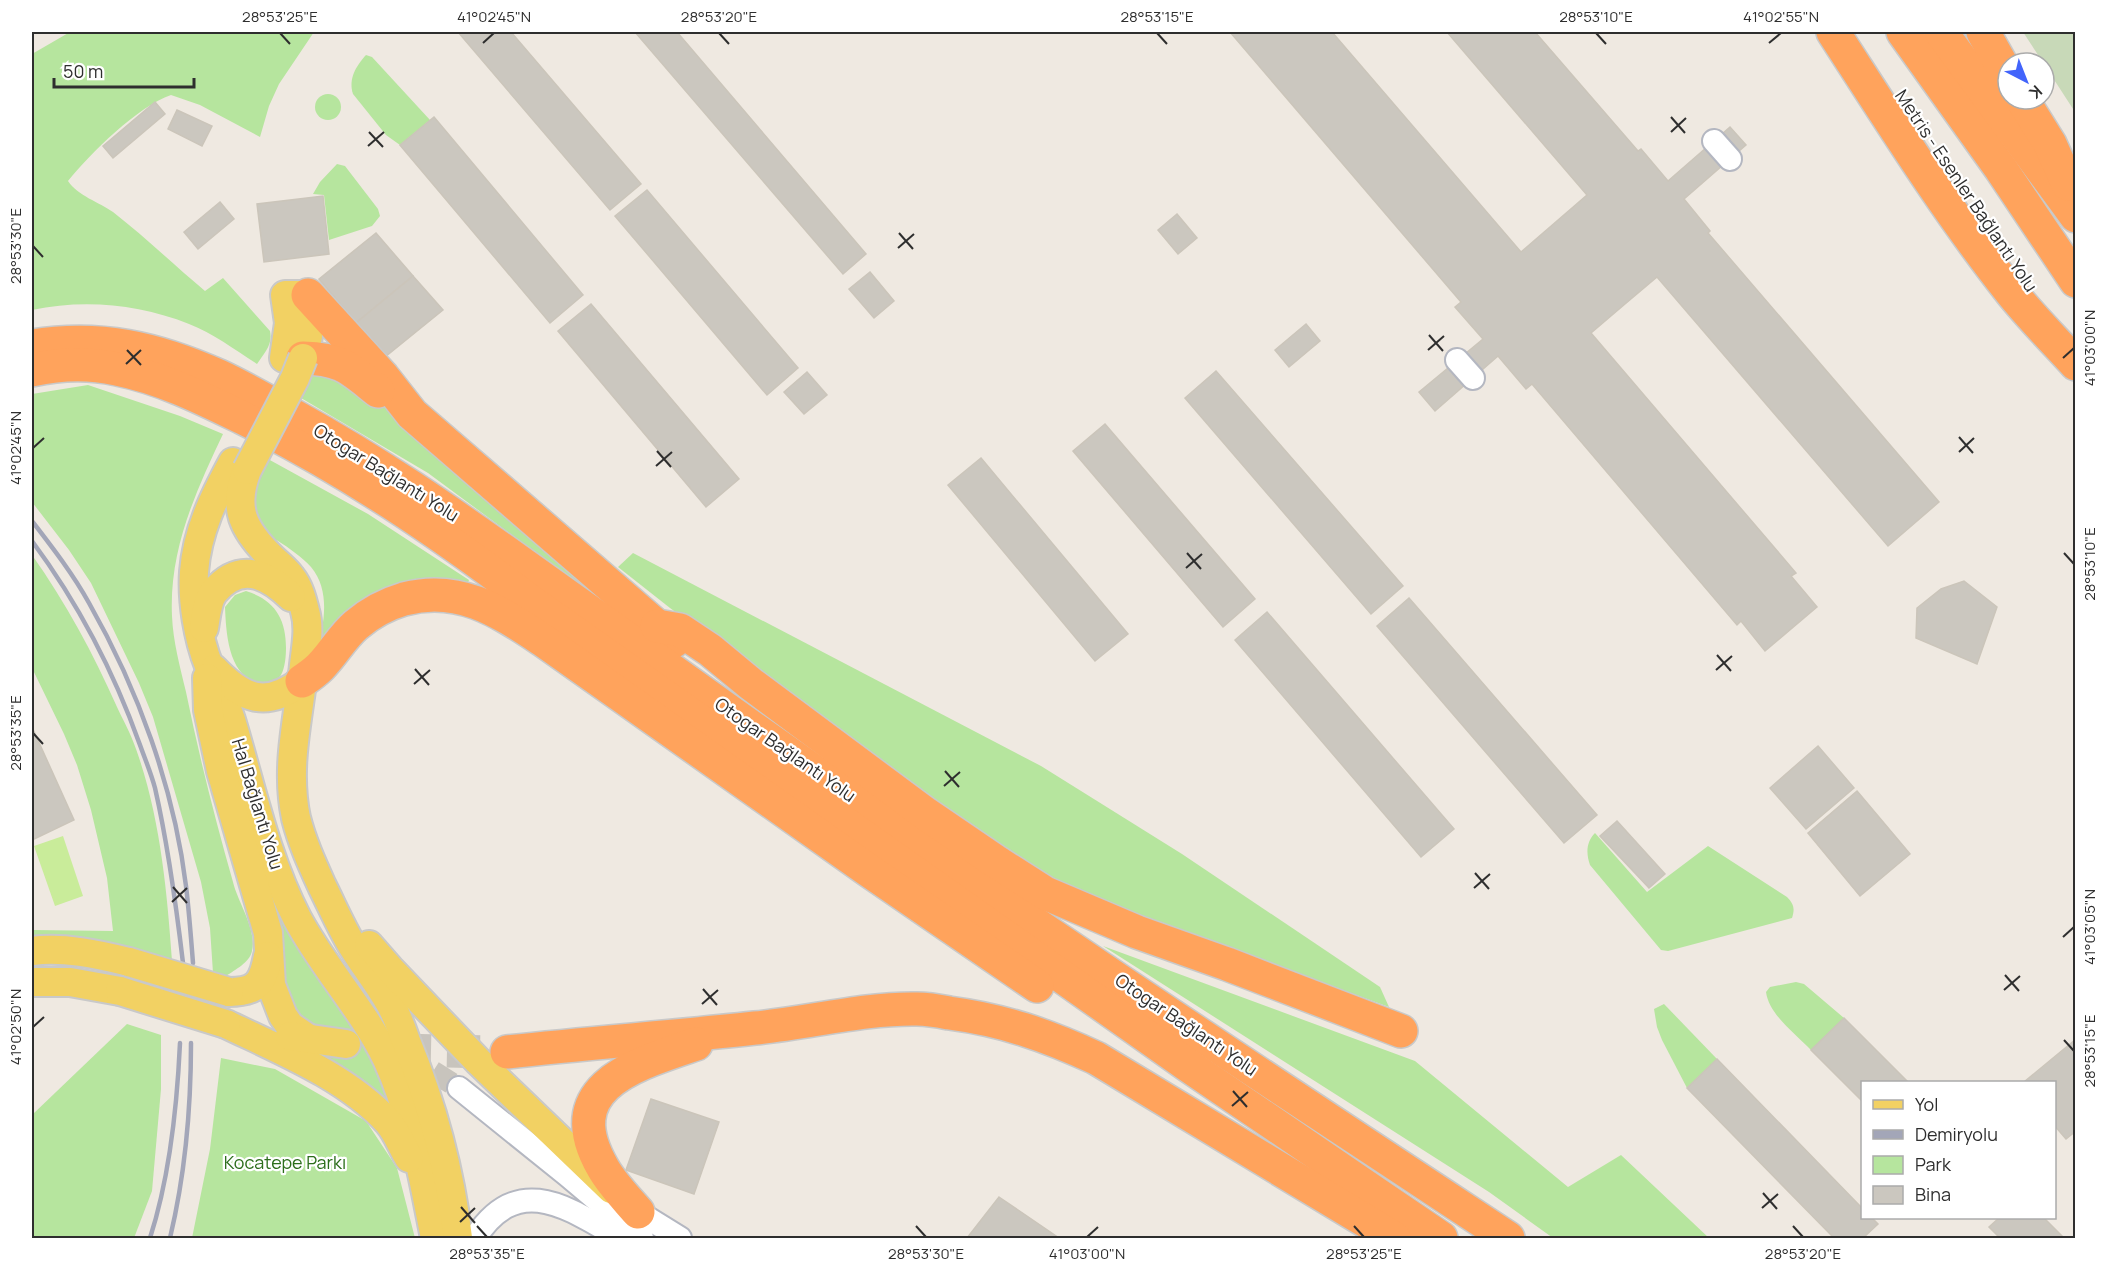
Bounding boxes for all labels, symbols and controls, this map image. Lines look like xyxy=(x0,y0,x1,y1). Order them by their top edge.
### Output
text: 28°53'25"E xyxy=(242,6,318,27)
text: 41°02'45"N xyxy=(457,6,531,27)
text: 28°53'20"E xyxy=(681,6,757,27)
text: 28°53'15"E xyxy=(1120,6,1194,27)
text: 28°53'10"E xyxy=(1559,6,1633,27)
text: 41°02'55"N xyxy=(1743,6,1819,27)
scale bar xyxy=(54,51,194,89)
north arrow xyxy=(1996,51,2056,111)
text: 50 m xyxy=(63,59,103,83)
text: K xyxy=(2024,81,2047,104)
street label: Metris - Esenler Bağlantı Yolu xyxy=(1890,85,2044,296)
text: 28°53'30"E xyxy=(5,208,26,284)
text: 41°03'00"N xyxy=(2079,310,2100,386)
text: 41°02'45"N xyxy=(5,411,26,485)
street label: Otogar Bağlantı Yolu xyxy=(309,418,464,527)
text: 28°53'10"E xyxy=(2079,527,2100,601)
street label: Otogar Bağlantı Yolu xyxy=(710,691,861,807)
text: 28°53'35"E xyxy=(5,695,26,771)
street label: Hal Bağlantı Yolu xyxy=(227,735,289,872)
text: 41°03'05"N xyxy=(2079,889,2100,965)
street label: Otogar Bağlantı Yolu xyxy=(1111,968,1262,1081)
text: 41°02'50"N xyxy=(5,989,26,1065)
text: 28°53'15"E xyxy=(2079,1014,2100,1088)
legend xyxy=(1861,1081,2056,1219)
text: Yol xyxy=(1915,1092,1938,1116)
text: Demiryolu xyxy=(1915,1122,1998,1146)
park label: Kocatepe Parkı xyxy=(224,1150,346,1174)
text: Park xyxy=(1915,1152,1952,1176)
text: Bina xyxy=(1915,1182,1951,1206)
text: 28°53'35"E xyxy=(449,1243,525,1264)
text: 28°53'30"E xyxy=(888,1243,964,1264)
text: 41°03'00"N xyxy=(1049,1243,1125,1264)
text: 28°53'25"E xyxy=(1326,1243,1402,1264)
text: 28°53'20"E xyxy=(1765,1243,1841,1264)

